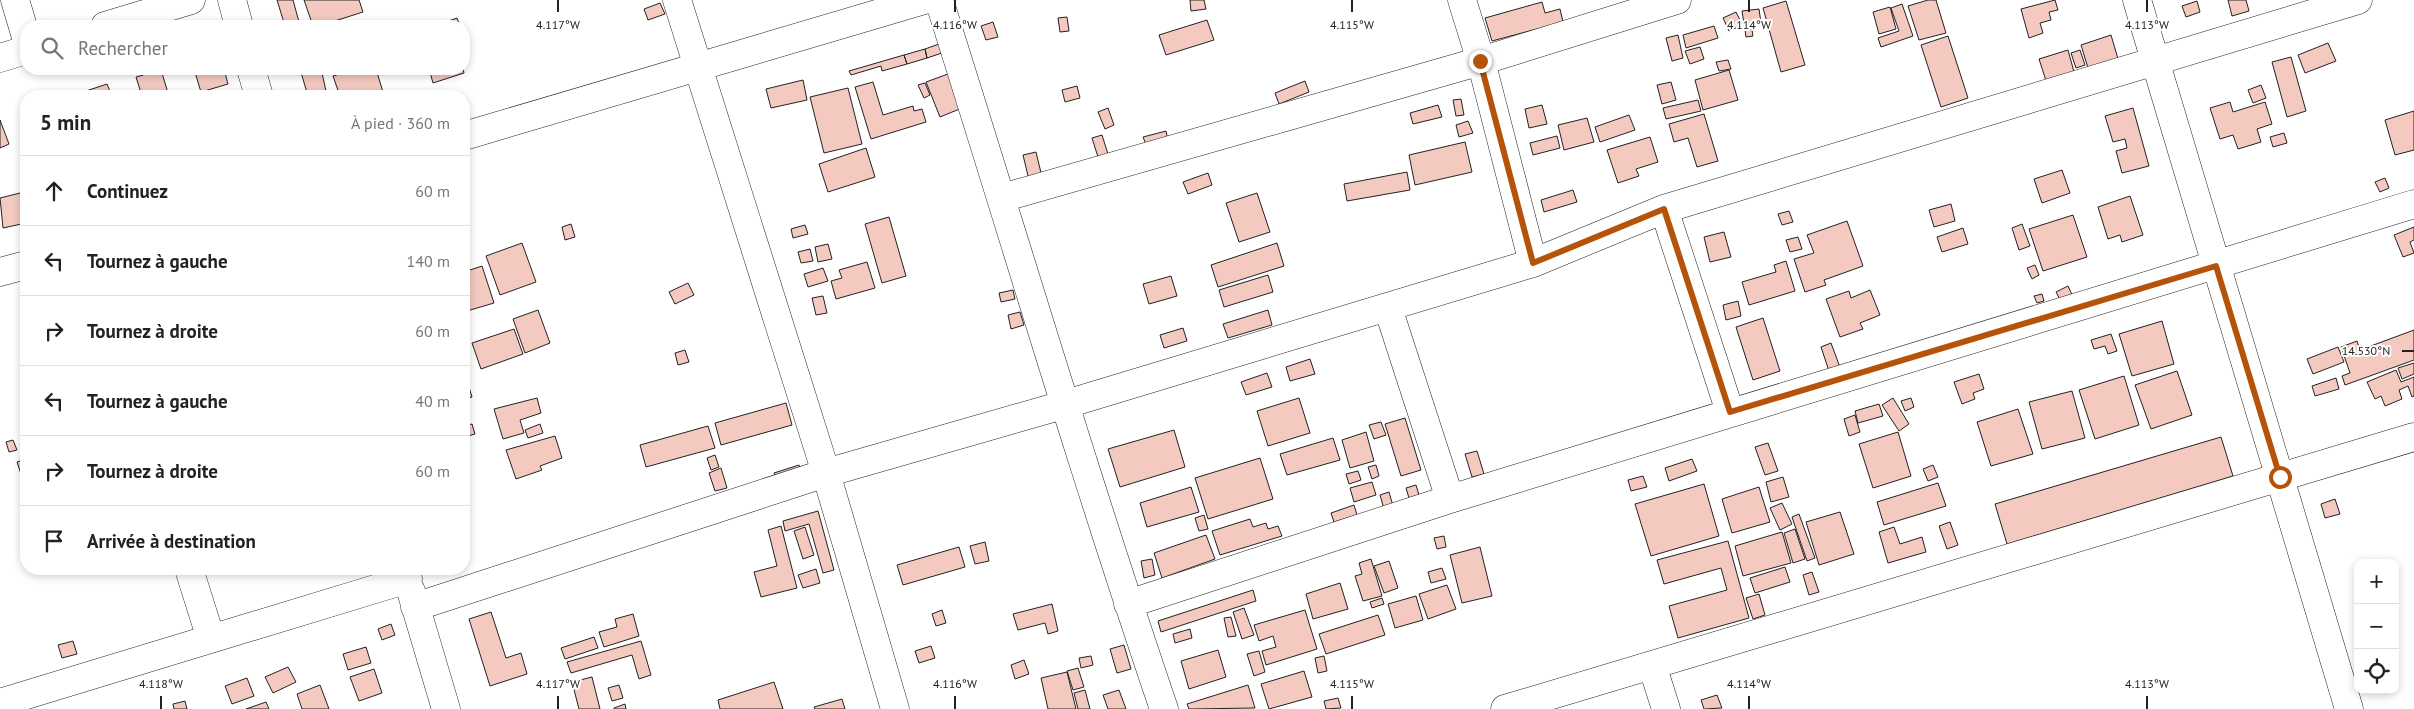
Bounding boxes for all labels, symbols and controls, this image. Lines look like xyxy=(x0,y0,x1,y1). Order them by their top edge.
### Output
text: 4.117°W xyxy=(536,17,580,32)
text: 4.116°W xyxy=(933,17,977,32)
text: 4.115°W xyxy=(1330,17,1374,32)
text: 4.114°W xyxy=(1727,17,1771,32)
text: 4.113°W xyxy=(2125,17,2169,32)
search box xyxy=(20,20,470,75)
icon: search xyxy=(38,34,66,62)
text: Rechercher xyxy=(78,36,168,60)
route end xyxy=(1469,50,1492,73)
text: 5 min xyxy=(40,109,91,136)
text: À pied · 360 m xyxy=(351,113,450,133)
icon: ahead xyxy=(40,177,68,205)
text: Continuez xyxy=(87,179,168,203)
text: 60 m xyxy=(415,181,450,201)
icon: left xyxy=(40,247,68,275)
text: Tournez à gauche xyxy=(87,249,228,273)
text: 140 m xyxy=(407,251,450,271)
icon: right xyxy=(40,317,68,345)
text: Tournez à droite xyxy=(87,319,218,343)
text: 60 m xyxy=(415,321,450,341)
text: 14.530°N xyxy=(2342,343,2390,358)
icon: left xyxy=(40,387,68,415)
text: Tournez à gauche xyxy=(87,389,228,413)
text: 40 m xyxy=(415,391,450,411)
icon: right xyxy=(40,457,68,485)
text: Tournez à droite xyxy=(87,459,218,483)
text: 60 m xyxy=(415,461,450,481)
route start xyxy=(2269,466,2292,489)
icon: arrive xyxy=(40,527,68,555)
text: Arrivée à destination xyxy=(87,529,256,553)
map controls xyxy=(2354,559,2399,694)
button: + xyxy=(2354,559,2399,604)
button: − xyxy=(2354,604,2399,649)
button: locate xyxy=(2354,649,2399,694)
text: 4.118°W xyxy=(139,676,183,691)
text: 4.117°W xyxy=(536,676,580,691)
text: 4.116°W xyxy=(933,676,977,691)
text: 4.115°W xyxy=(1330,676,1374,691)
text: 4.114°W xyxy=(1727,676,1771,691)
text: 4.113°W xyxy=(2125,676,2169,691)

